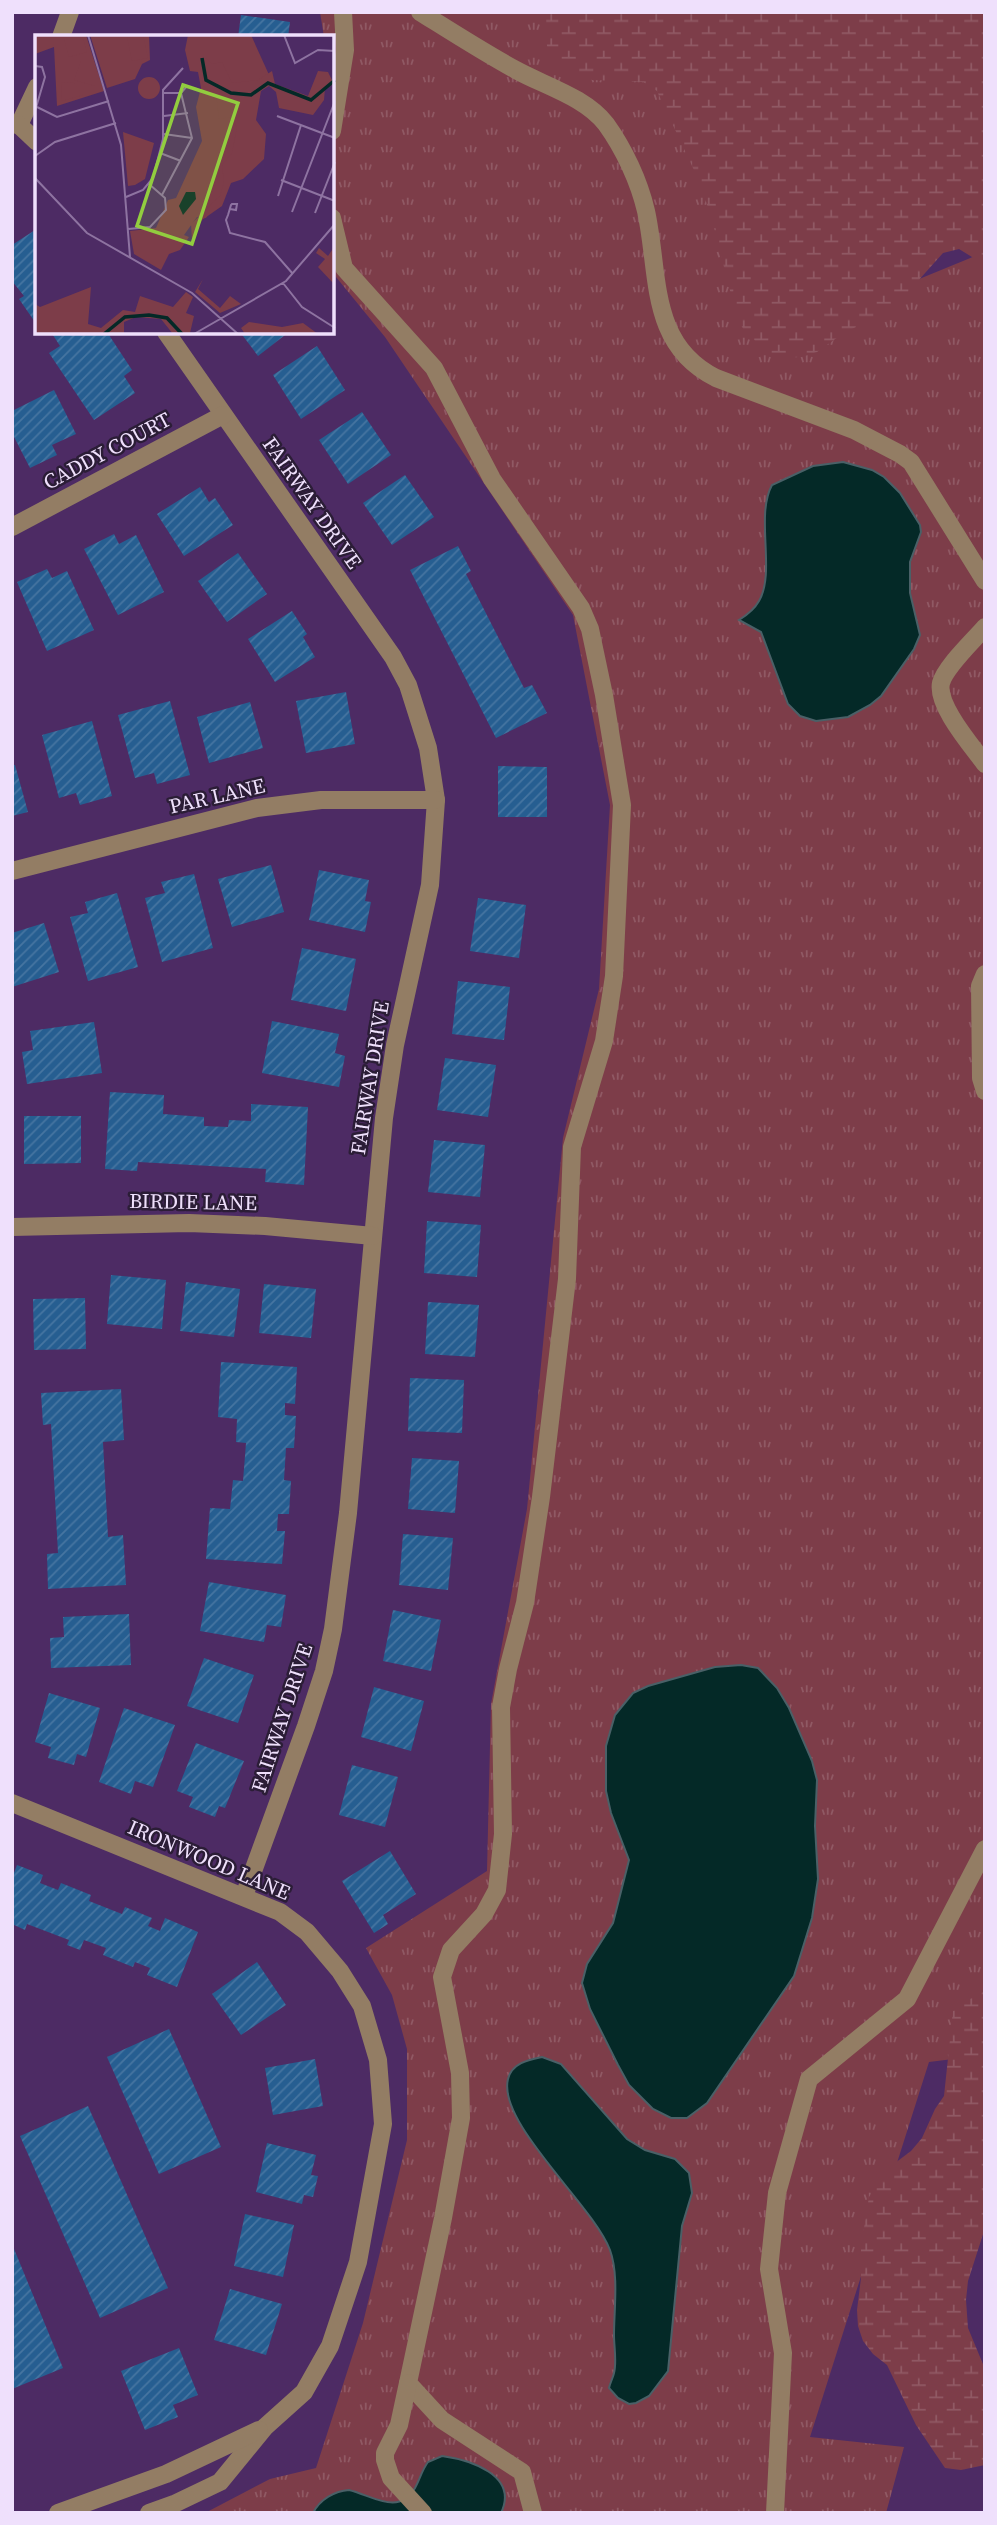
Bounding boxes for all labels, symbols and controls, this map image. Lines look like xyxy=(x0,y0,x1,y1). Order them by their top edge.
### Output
inset map xyxy=(35,35,334,334)
street label: CADDY COURT xyxy=(38,405,176,496)
street label: FAIRWAY DRIVE xyxy=(256,431,369,574)
street label: PAR LANE xyxy=(166,770,268,821)
street label: FAIRWAY DRIVE xyxy=(343,999,396,1157)
street label: BIRDIE LANE xyxy=(129,1186,257,1217)
street label: FAIRWAY DRIVE xyxy=(244,1640,319,1796)
street label: IRONWOOD LANE xyxy=(124,1812,295,1907)

